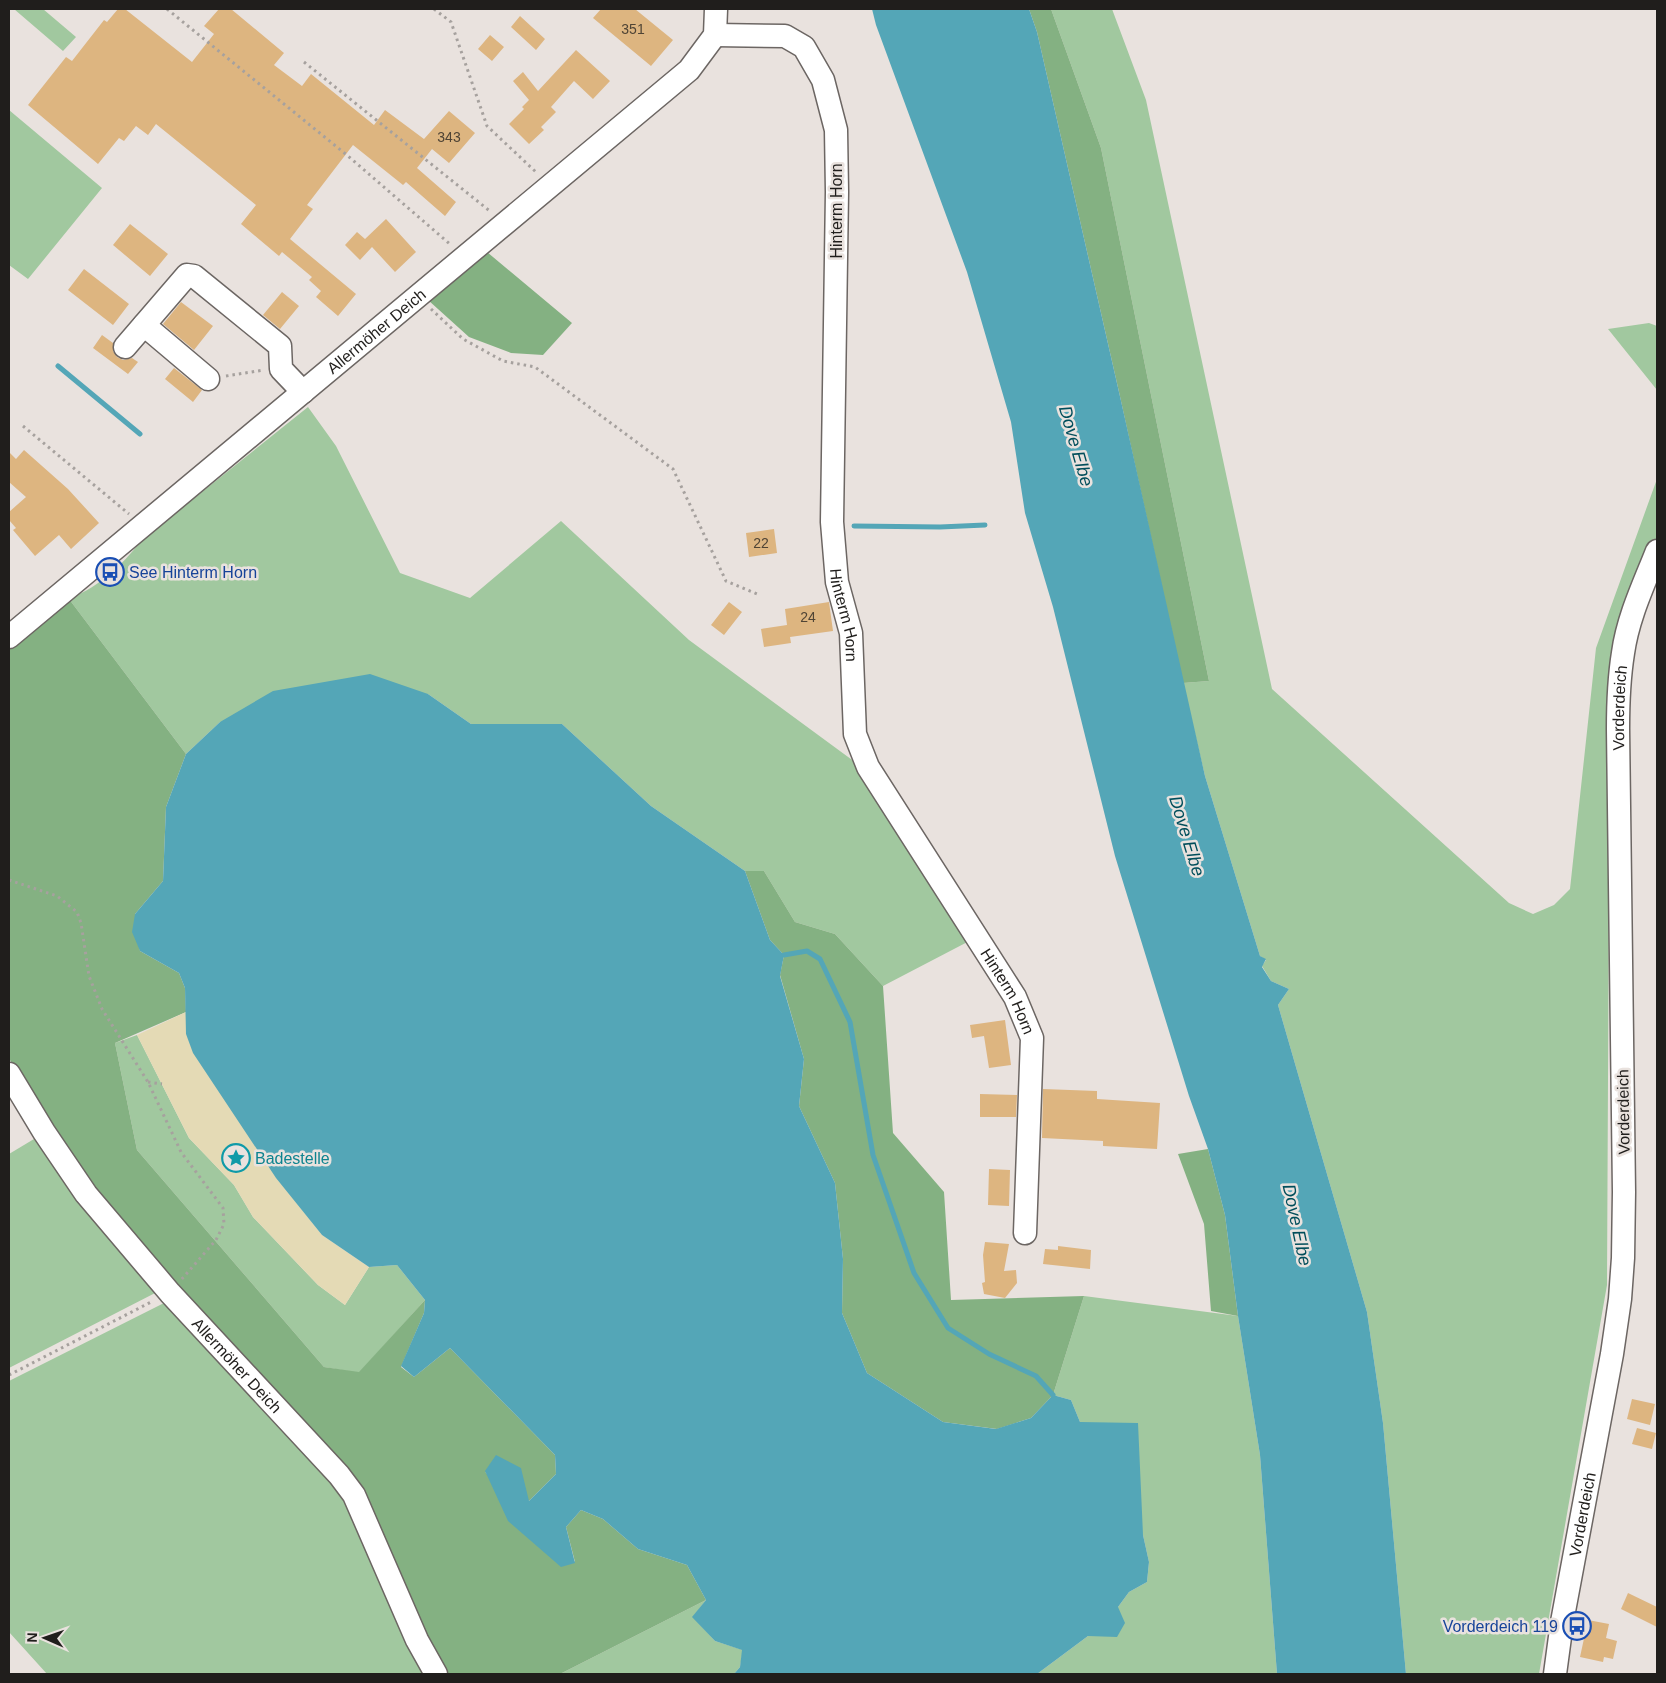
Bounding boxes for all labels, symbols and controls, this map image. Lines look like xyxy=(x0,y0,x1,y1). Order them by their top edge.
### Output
house number: 351 xyxy=(621,21,645,37)
house number: 343 xyxy=(437,129,461,145)
street label: Hinterm Horn xyxy=(828,163,845,259)
street label: Allermöher Deich xyxy=(324,285,429,377)
water label: Dove Elbe xyxy=(1055,403,1097,489)
house number: 22 xyxy=(753,535,769,551)
bus stop icon: See Hinterm Horn xyxy=(95,557,125,587)
place label: See Hinterm Horn xyxy=(129,564,257,581)
street label: Hinterm Horn xyxy=(827,568,860,662)
house number: 24 xyxy=(800,609,816,625)
street label: Vorderdeich xyxy=(1610,664,1630,751)
water label: Dove Elbe xyxy=(1165,793,1209,879)
street label: Hinterm Horn xyxy=(977,946,1037,1037)
street label: Vorderdeich xyxy=(1614,1069,1633,1155)
place icon: Badestelle xyxy=(221,1143,251,1173)
place label: Badestelle xyxy=(255,1150,330,1167)
water label: Dove Elbe xyxy=(1279,1182,1315,1268)
street label: Allermöher Deich xyxy=(189,1315,285,1416)
street label: Vorderdeich xyxy=(1566,1471,1599,1558)
bus stop icon: Vorderdeich 119 xyxy=(1562,1611,1592,1641)
north arrow xyxy=(20,1613,70,1663)
place label: Vorderdeich 119 xyxy=(1443,1618,1558,1635)
text: N xyxy=(24,1632,40,1643)

